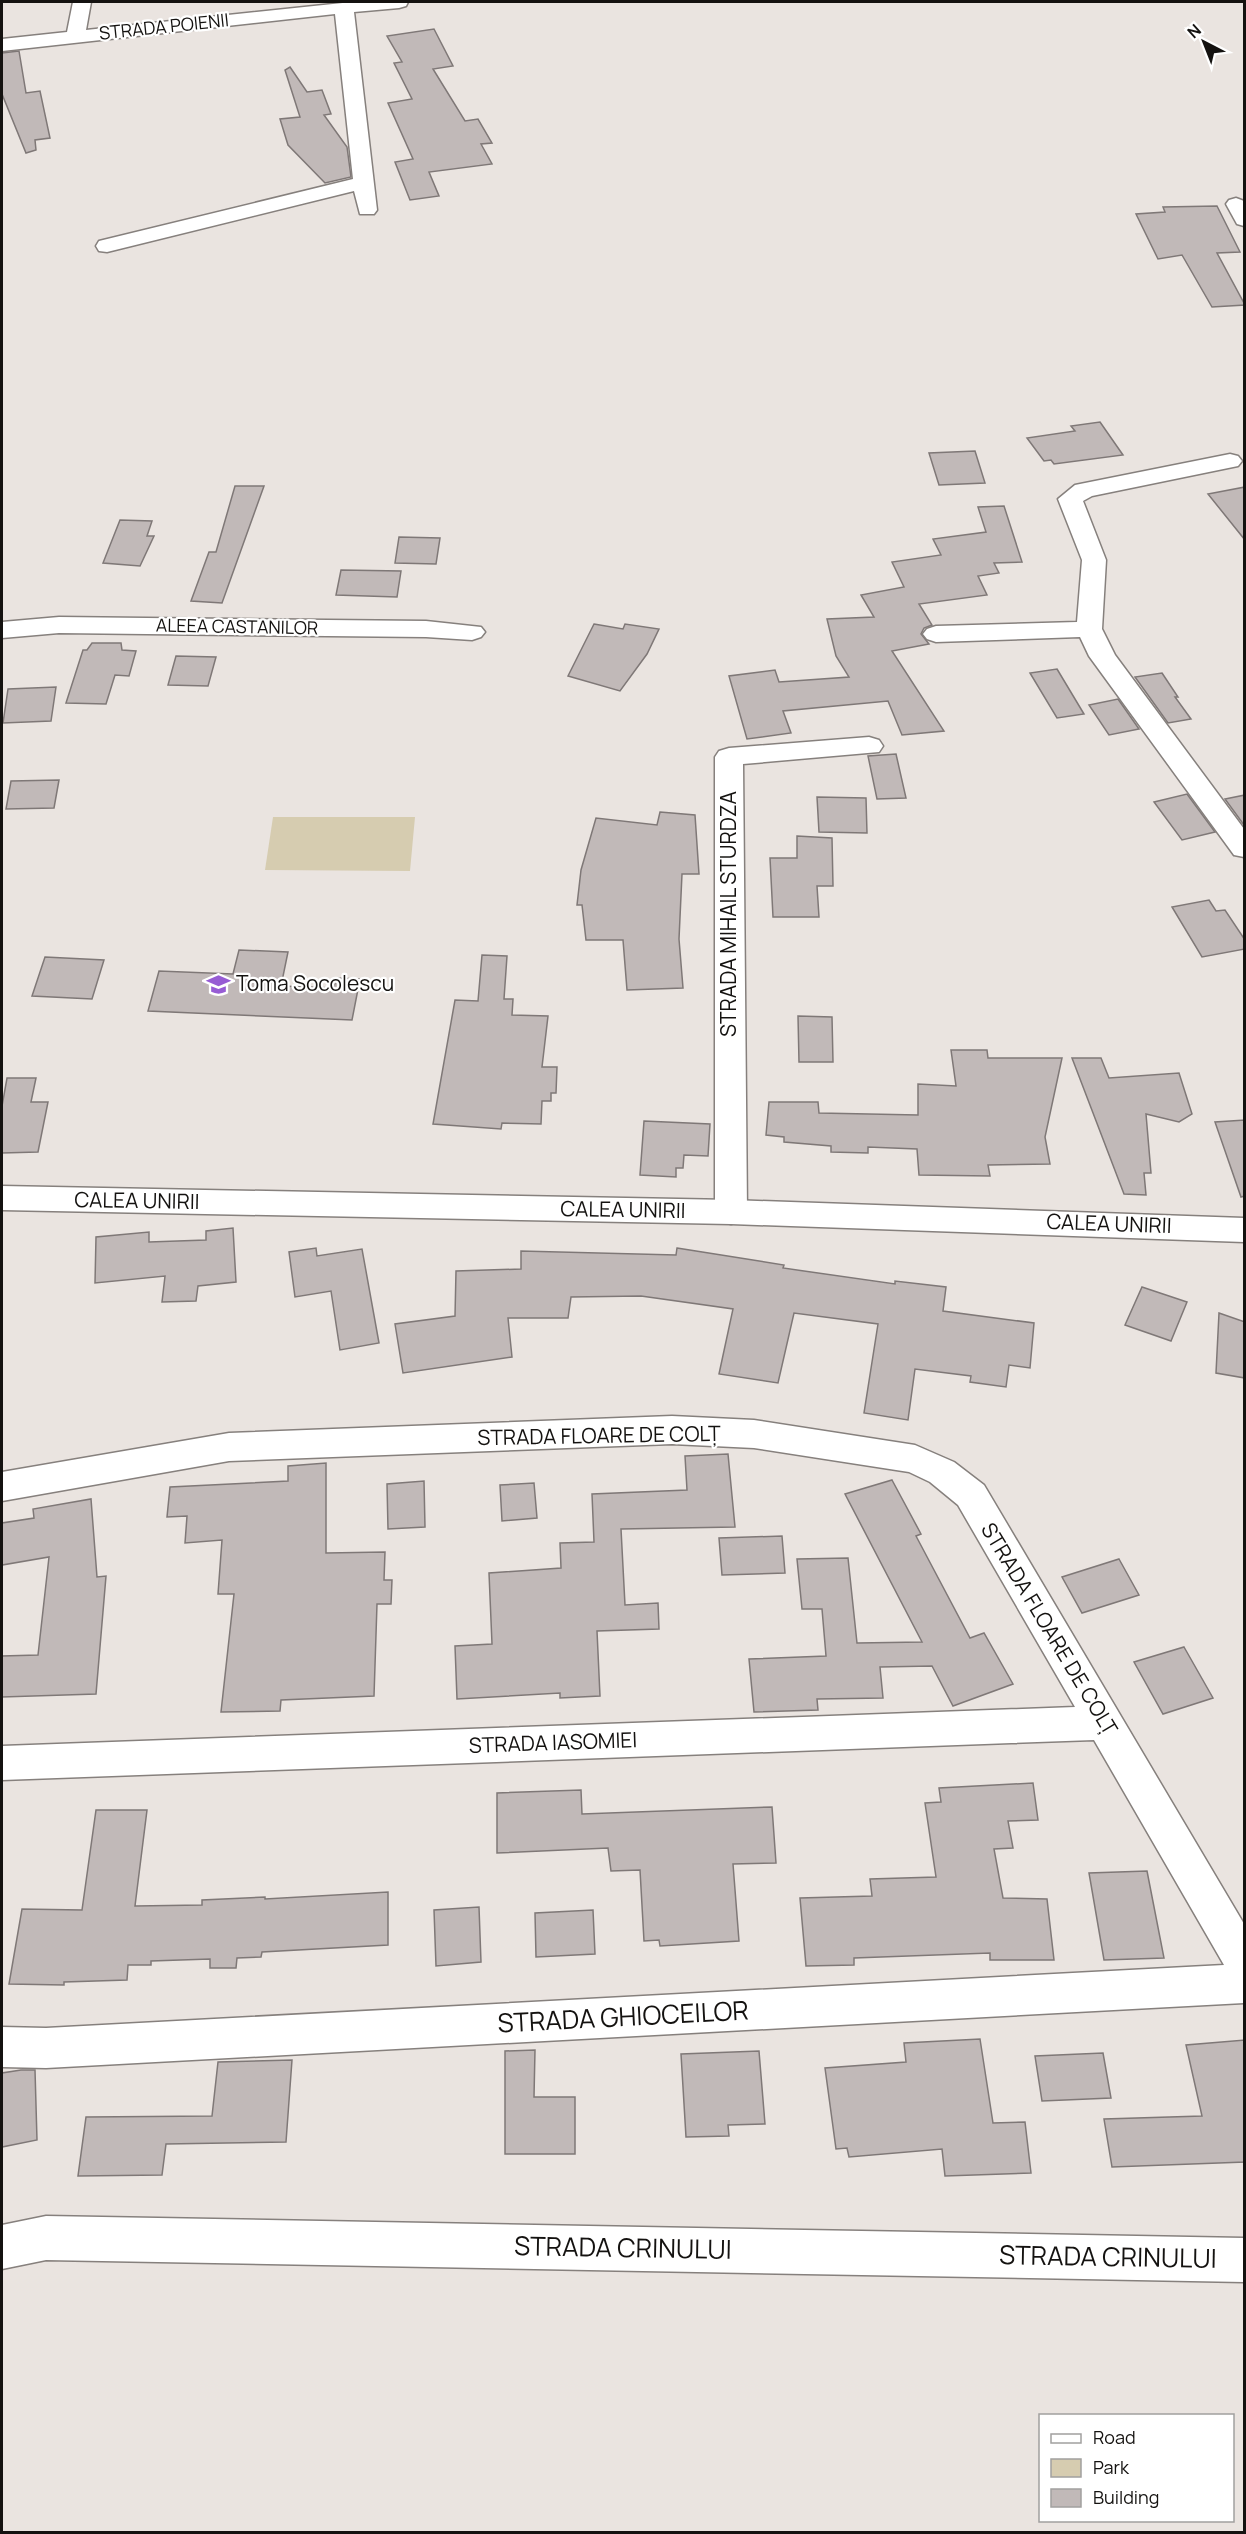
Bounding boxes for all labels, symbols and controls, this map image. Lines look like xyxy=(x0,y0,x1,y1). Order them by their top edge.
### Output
street label: STRADA POIENII xyxy=(98,7,230,45)
north arrow xyxy=(1174,12,1234,72)
text: N xyxy=(1182,19,1206,43)
street label: ALEEA CASTANILOR xyxy=(156,613,318,639)
street label: STRADA MIHAIL STURDZA xyxy=(714,791,742,1037)
place label: Toma Socolescu xyxy=(236,969,394,997)
school or university icon: Toma Socolescu xyxy=(205,971,231,997)
street label: CALEA UNIRII xyxy=(74,1185,200,1215)
street label: CALEA UNIRII xyxy=(560,1194,686,1224)
street label: CALEA UNIRII xyxy=(1046,1207,1172,1239)
street label: STRADA FLOARE DE COLȚ xyxy=(477,1419,721,1451)
street label: STRADA FLOARE DE COLȚ xyxy=(975,1517,1125,1740)
street label: STRADA IASOMIEI xyxy=(468,1725,638,1759)
street label: STRADA GHIOCEILOR xyxy=(496,1991,749,2041)
street label: STRADA CRINULUI xyxy=(514,2227,732,2267)
street label: STRADA CRINULUI xyxy=(999,2236,1217,2276)
legend xyxy=(1039,2414,1234,2522)
text: Road xyxy=(1093,2425,1136,2449)
text: Park xyxy=(1093,2455,1130,2479)
text: Building xyxy=(1093,2485,1159,2509)

